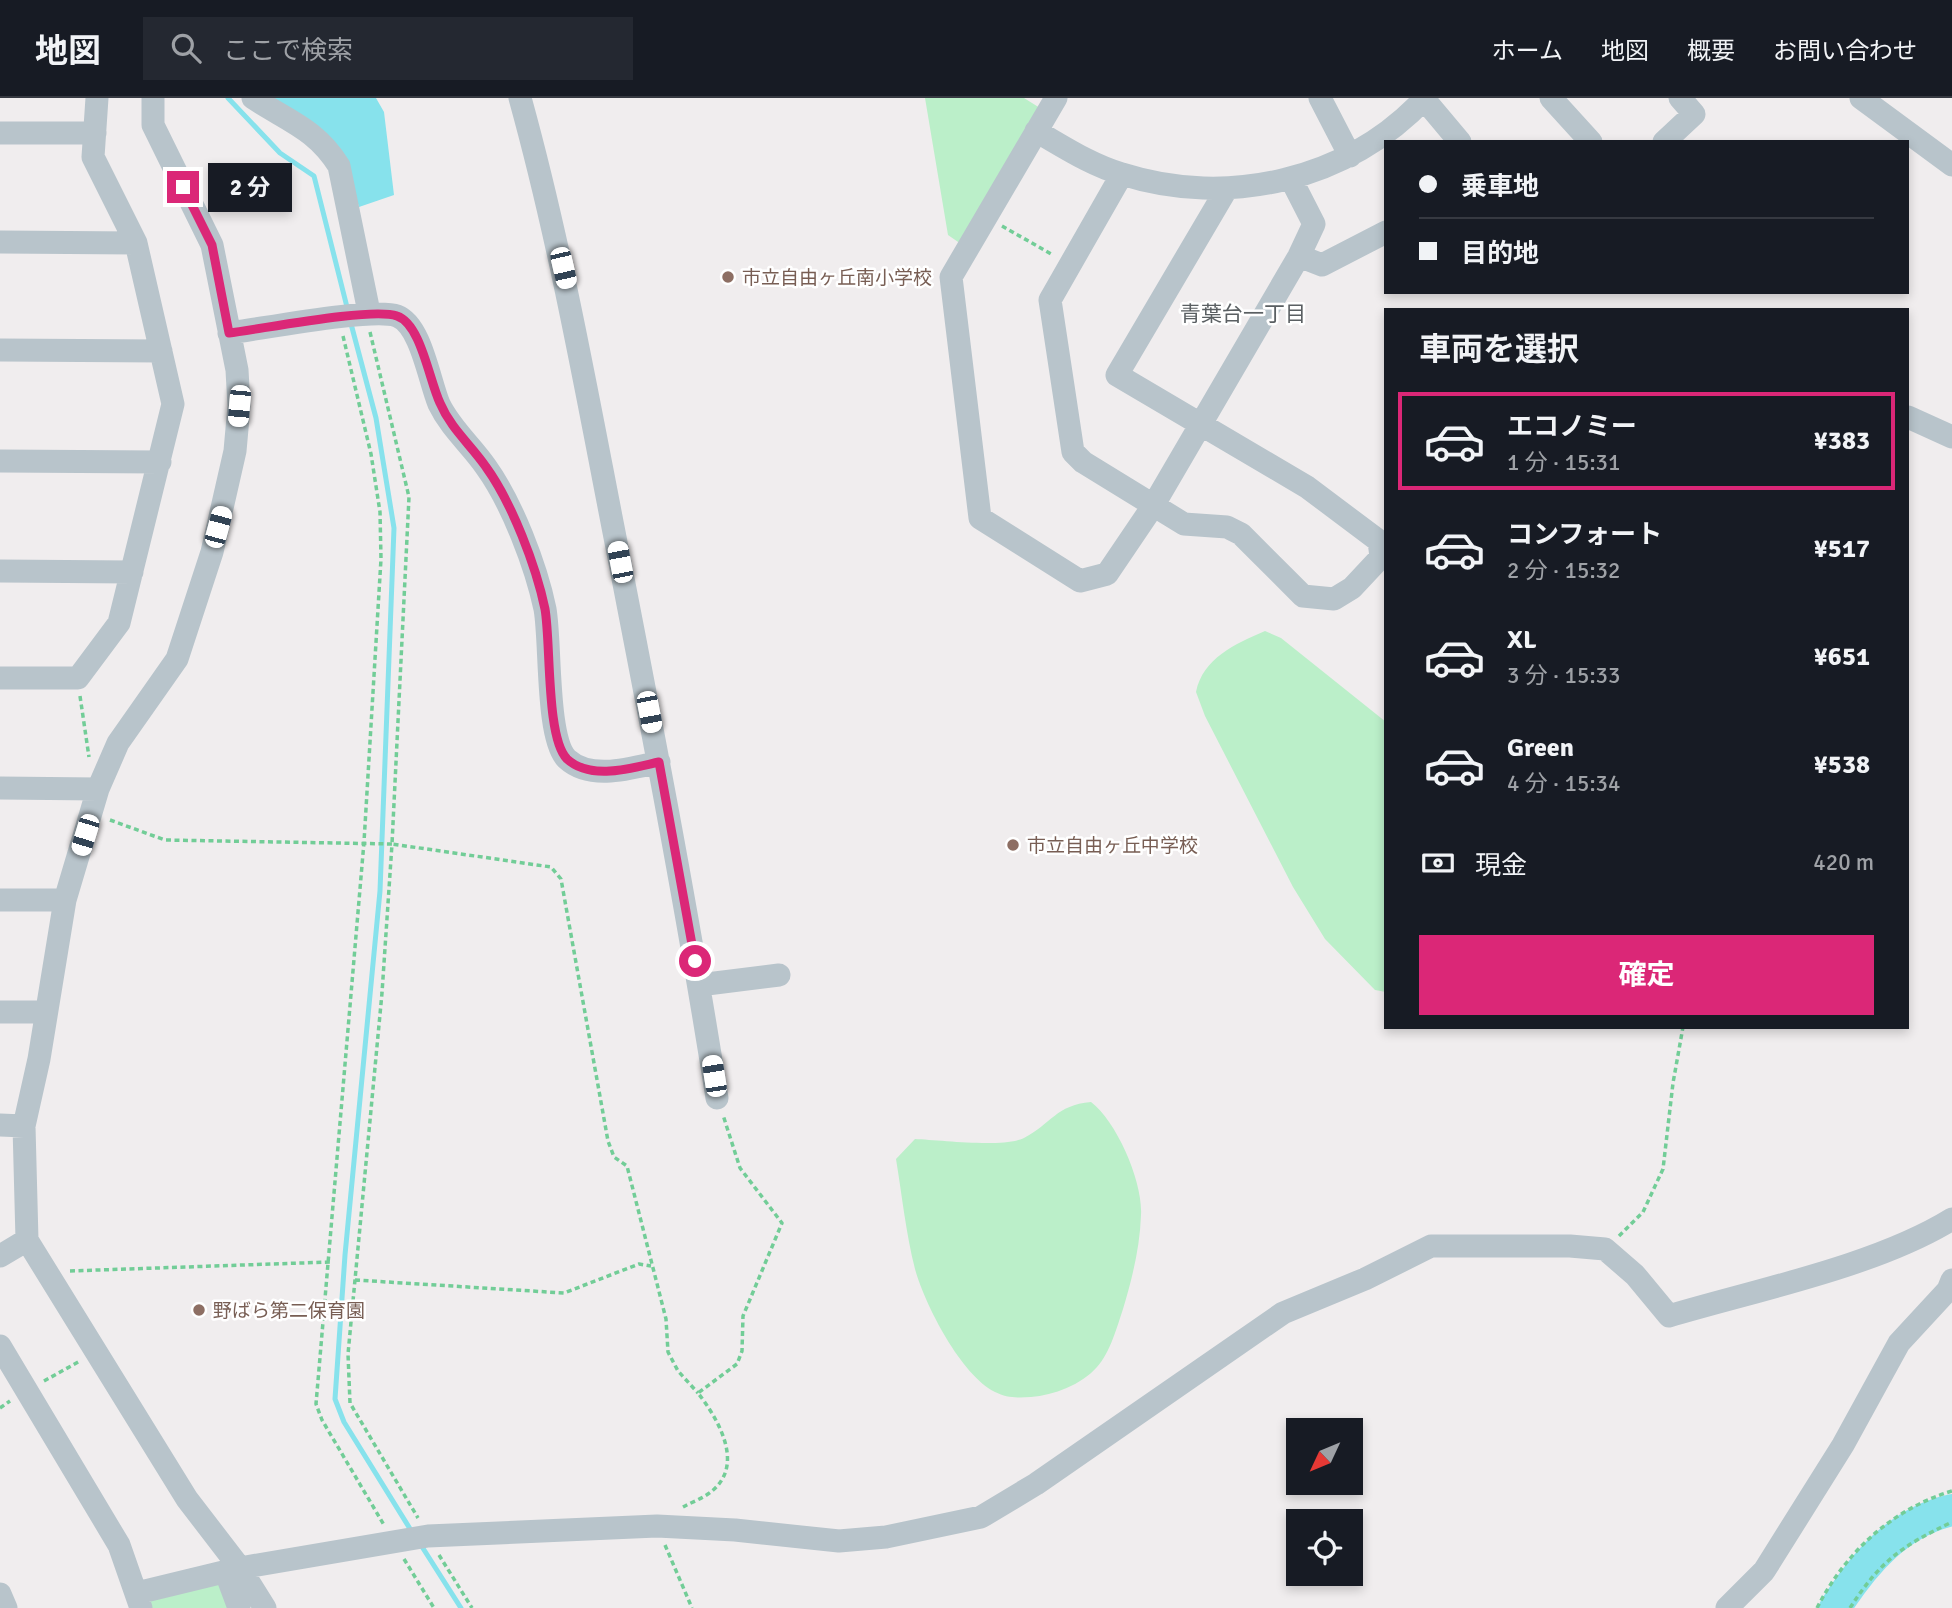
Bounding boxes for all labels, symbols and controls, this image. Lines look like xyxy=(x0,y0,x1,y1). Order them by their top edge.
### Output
search box xyxy=(143,17,633,80)
icon: search xyxy=(167,29,205,67)
text: 地図 xyxy=(35,31,101,72)
text: ここで検索 xyxy=(223,35,353,67)
text: ホーム xyxy=(1492,36,1563,66)
text: 地図 xyxy=(1601,36,1649,66)
text: 概要 xyxy=(1687,36,1735,66)
text: お問い合わせ xyxy=(1773,36,1917,66)
callout: 2 分 xyxy=(208,162,292,212)
route end xyxy=(167,171,199,203)
text: 乗車地 xyxy=(1461,171,1539,203)
text: 2 分 xyxy=(230,173,270,202)
text: 目的地 xyxy=(1461,238,1539,270)
car xyxy=(549,245,578,291)
place label: 市立自由ヶ丘南小学校 xyxy=(742,266,932,290)
marker: 市立自由ヶ丘南小学校 xyxy=(720,269,736,285)
district label: 青葉台一丁目 xyxy=(1180,301,1306,327)
text: 車両を選択 xyxy=(1419,330,1579,369)
car xyxy=(227,384,252,428)
icon: car xyxy=(1423,410,1486,473)
text: エコノミー xyxy=(1507,411,1637,443)
text: ¥383 xyxy=(1814,425,1870,457)
text: 1 分 · 15:31 xyxy=(1507,448,1620,477)
car xyxy=(203,504,234,550)
icon: car xyxy=(1423,518,1486,581)
text: コンフォート xyxy=(1507,519,1662,551)
text: ¥517 xyxy=(1814,533,1870,565)
car xyxy=(606,539,635,585)
text: 2 分 · 15:32 xyxy=(1507,556,1620,585)
text: XL xyxy=(1507,624,1537,656)
icon: car xyxy=(1423,626,1486,689)
text: ¥651 xyxy=(1814,641,1870,673)
text: 3 分 · 15:33 xyxy=(1507,661,1620,690)
car xyxy=(635,689,664,735)
text: Green xyxy=(1507,732,1574,764)
icon: car xyxy=(1423,734,1486,797)
text: ¥538 xyxy=(1814,749,1870,781)
text: 4 分 · 15:34 xyxy=(1507,769,1620,798)
car xyxy=(69,812,102,858)
place label: 市立自由ヶ丘中学校 xyxy=(1027,834,1198,858)
marker: 市立自由ヶ丘中学校 xyxy=(1005,837,1021,853)
icon: cash xyxy=(1419,844,1457,882)
text: 420 m xyxy=(1813,848,1874,877)
text: 現金 xyxy=(1475,850,1527,882)
button: 確定 xyxy=(1419,935,1874,1015)
route start xyxy=(679,945,711,977)
car xyxy=(701,1054,728,1098)
place label: 野ばら第二保育園 xyxy=(213,1299,365,1323)
marker: 野ばら第二保育園 xyxy=(191,1302,207,1318)
north arrow xyxy=(1286,1418,1363,1494)
map controls xyxy=(1286,1418,1363,1586)
button: locate xyxy=(1286,1509,1363,1586)

